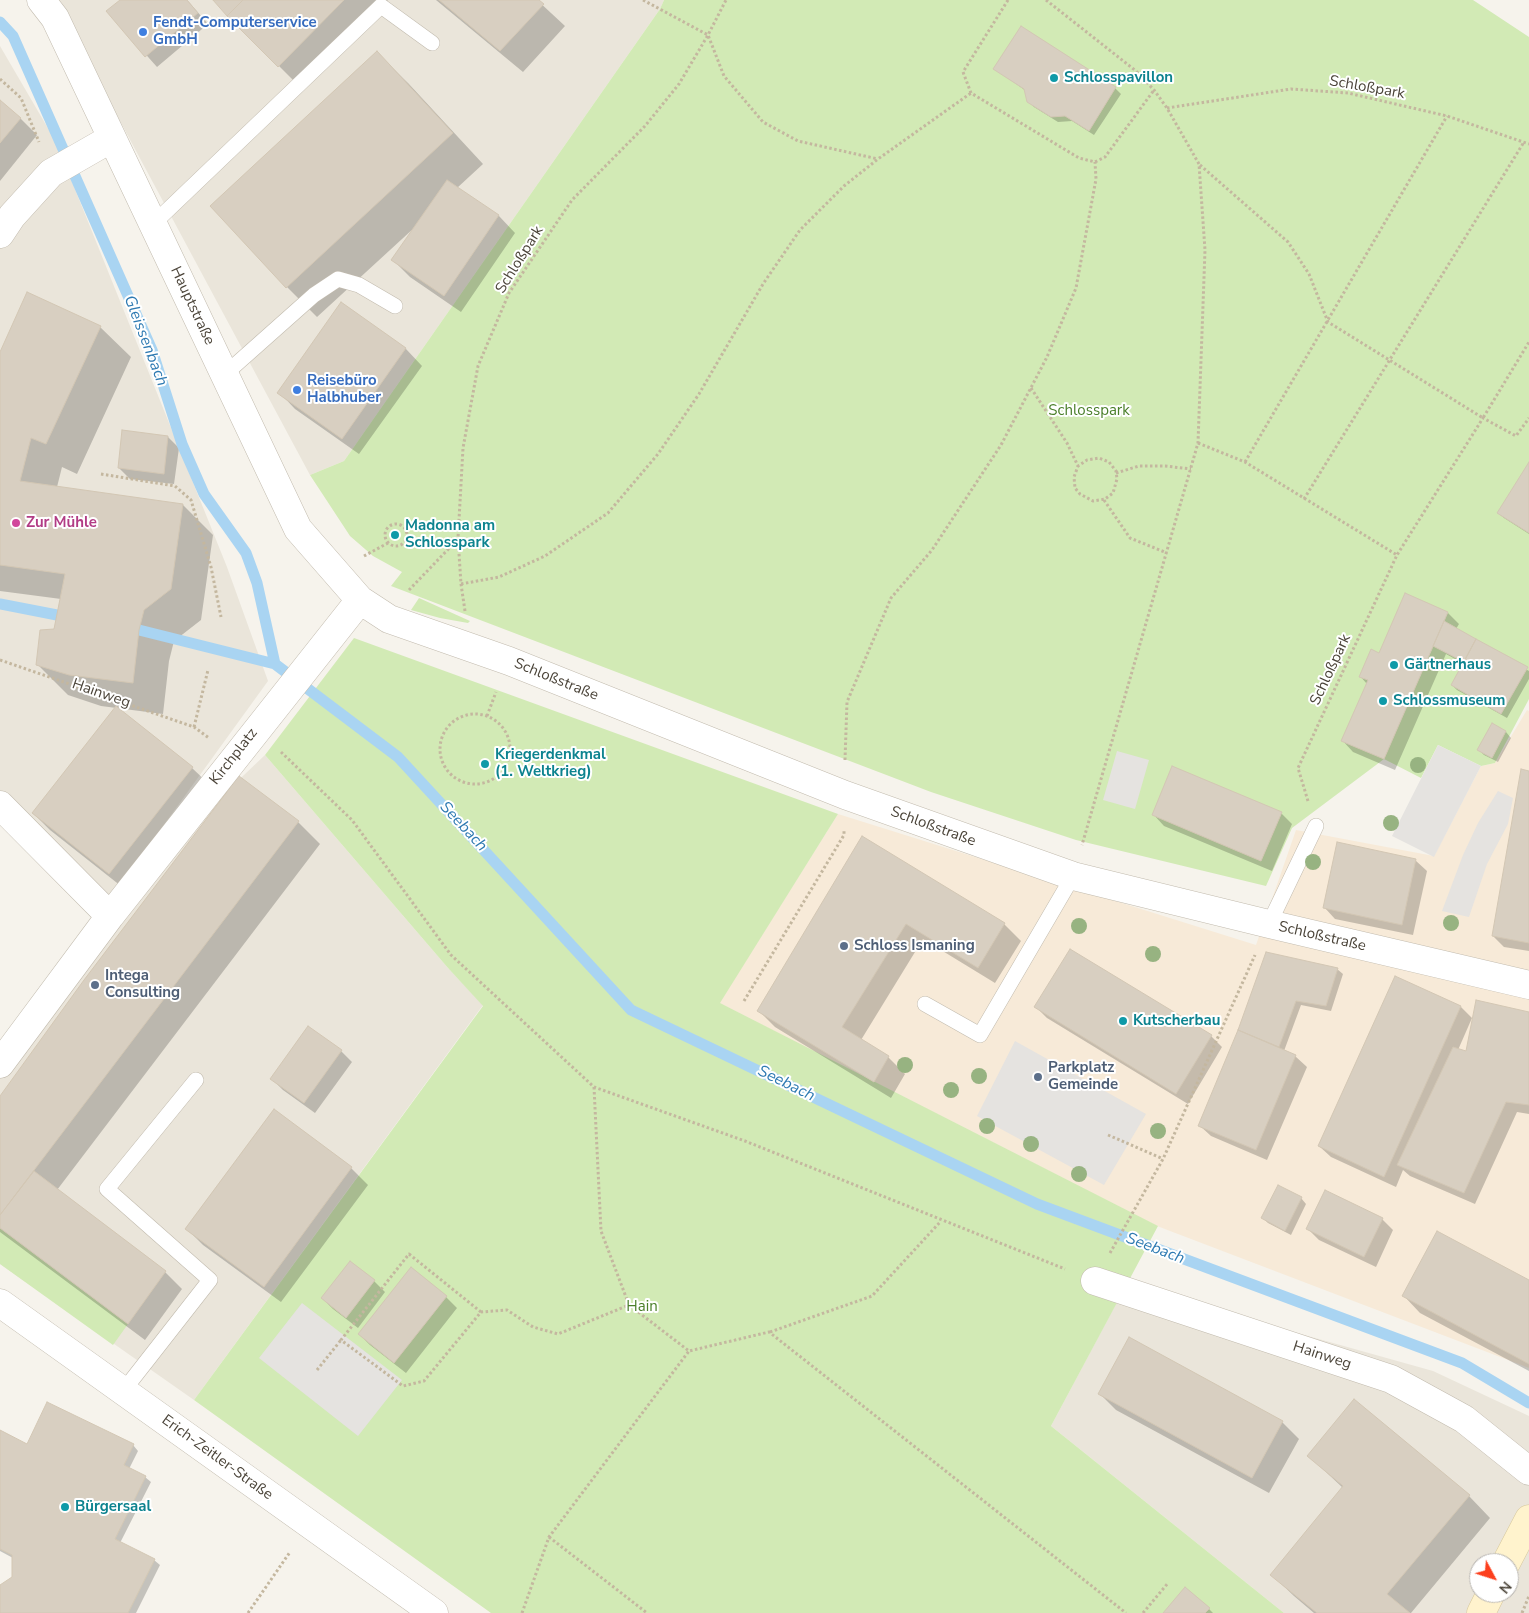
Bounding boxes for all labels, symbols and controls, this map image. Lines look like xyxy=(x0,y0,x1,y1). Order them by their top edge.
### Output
place label: Fendt-Computerservice GmbH xyxy=(153,14,317,49)
marker: Fendt-Computerservice GmbH xyxy=(137,26,149,38)
place label: Schlosspavillon xyxy=(1064,69,1173,87)
marker: Schlosspavillon xyxy=(1048,72,1060,84)
street label: Schloßpark xyxy=(1328,73,1406,103)
street label: Schloßpark xyxy=(492,223,548,297)
street label: Hauptstraße xyxy=(166,264,218,348)
water label: Gleissenbach xyxy=(119,293,171,389)
place label: Reisebüro Halbhuber xyxy=(307,372,381,407)
marker: Reisebüro Halbhuber xyxy=(291,384,303,396)
park label: Schlosspark xyxy=(1048,402,1130,420)
place label: Zur Mühle xyxy=(26,514,97,532)
marker: Zur Mühle xyxy=(10,517,22,529)
place label: Madonna am Schlosspark xyxy=(405,517,495,552)
marker: Madonna am Schlosspark xyxy=(389,529,401,541)
street label: Schloßpark xyxy=(1307,632,1355,708)
street label: Schloßstraße xyxy=(511,655,601,705)
place label: Gärtnerhaus xyxy=(1404,656,1491,674)
marker: Gärtnerhaus xyxy=(1388,659,1400,671)
street label: Hainweg xyxy=(69,676,133,712)
place label: Schlossmuseum xyxy=(1393,692,1505,710)
marker: Schlossmuseum xyxy=(1377,695,1389,707)
street label: Kirchplatz xyxy=(206,725,262,789)
place label: Kriegerdenkmal (1. Weltkrieg) xyxy=(495,746,606,781)
marker: Kriegerdenkmal (1. Weltkrieg) xyxy=(479,758,491,770)
water label: Seebach xyxy=(435,798,491,856)
street label: Schloßstraße xyxy=(888,803,978,851)
street label: Schloßstraße xyxy=(1276,918,1368,956)
place label: Schloss Ismaning xyxy=(854,937,975,955)
marker: Schloss Ismaning xyxy=(838,940,850,952)
place label: Intega Consulting xyxy=(105,967,180,1002)
marker: Intega Consulting xyxy=(89,979,101,991)
place label: Kutscherbau xyxy=(1133,1012,1220,1030)
marker: Kutscherbau xyxy=(1117,1015,1129,1027)
place label: Parkplatz Gemeinde xyxy=(1048,1059,1118,1094)
water label: Seebach xyxy=(754,1062,818,1106)
marker: Parkplatz Gemeinde xyxy=(1032,1071,1044,1083)
water label: Seebach xyxy=(1123,1229,1187,1269)
park label: Hain xyxy=(626,1298,658,1316)
street label: Hainweg xyxy=(1290,1338,1354,1374)
street label: Erich-Zeitler-Straße xyxy=(158,1412,276,1504)
place label: Bürgersaal xyxy=(75,1498,151,1516)
marker: Bürgersaal xyxy=(59,1501,71,1513)
north arrow xyxy=(1469,1553,1519,1603)
text: N xyxy=(1494,1577,1516,1597)

